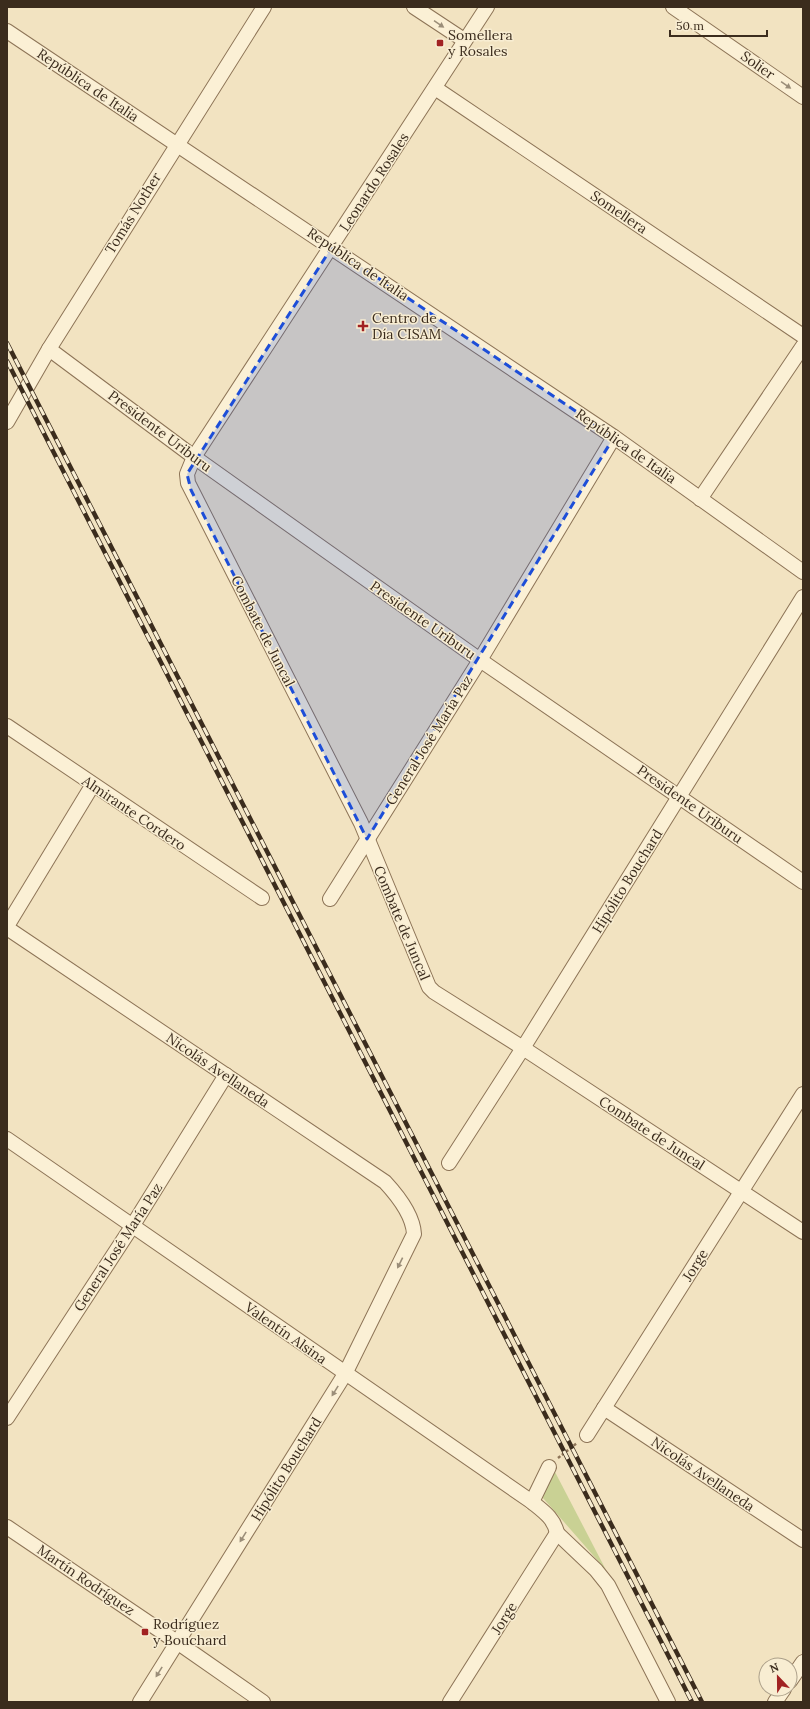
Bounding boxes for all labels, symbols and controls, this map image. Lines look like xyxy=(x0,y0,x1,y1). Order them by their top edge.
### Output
scale bar xyxy=(670,12,767,38)
text: 50 m xyxy=(676,18,704,33)
one-way arrow xyxy=(434,20,444,28)
place label: Somellera y Rosales xyxy=(448,26,513,60)
marker: Somellera y Rosales xyxy=(435,38,445,48)
street label: República de Italia xyxy=(34,44,142,126)
street label: Solier xyxy=(737,47,779,83)
one-way arrow xyxy=(781,81,791,89)
street label: Leonardo Rosales xyxy=(335,129,413,235)
street label: Tomás Nother xyxy=(101,169,165,257)
street label: Somellera xyxy=(587,186,651,238)
street label: República de Italia xyxy=(304,223,412,305)
place label: Centro de Día CISAM xyxy=(372,309,441,343)
marker: Centro de Día CISAM xyxy=(357,320,369,332)
street label: Presidente Uriburu xyxy=(105,386,215,476)
street label: República de Italia xyxy=(572,405,680,487)
street label: Combate de Juncal xyxy=(227,572,299,690)
street label: Presidente Uriburu xyxy=(367,577,479,663)
street label: General José María Paz xyxy=(382,672,476,808)
street label: Presidente Uriburu xyxy=(634,761,746,847)
street label: Almirante Cordero xyxy=(78,771,189,854)
street label: Hipólito Bouchard xyxy=(588,826,666,936)
street label: Combate de Juncal xyxy=(370,863,434,983)
street label: Nicolás Avellaneda xyxy=(163,1029,273,1111)
street label: Combate de Juncal xyxy=(596,1092,708,1174)
street label: General José María Paz xyxy=(70,1179,166,1315)
street label: Jorge xyxy=(678,1245,712,1285)
one-way arrow xyxy=(397,1257,403,1268)
street label: Valentín Alsina xyxy=(241,1298,331,1368)
one-way arrow xyxy=(331,1385,338,1397)
street label: Hipólito Bouchard xyxy=(247,1414,325,1524)
street label: Nicolás Avellaneda xyxy=(648,1433,758,1515)
one-way arrow xyxy=(240,1531,247,1543)
street label: Martín Rodríguez xyxy=(34,1541,138,1619)
street label: Jorge xyxy=(487,1598,521,1638)
place label: Rodríguez y Bouchard xyxy=(153,1615,227,1649)
marker: Rodríguez y Bouchard xyxy=(140,1627,150,1637)
north arrow xyxy=(758,1657,798,1697)
text: N xyxy=(768,1659,781,1676)
one-way arrow xyxy=(155,1666,162,1678)

